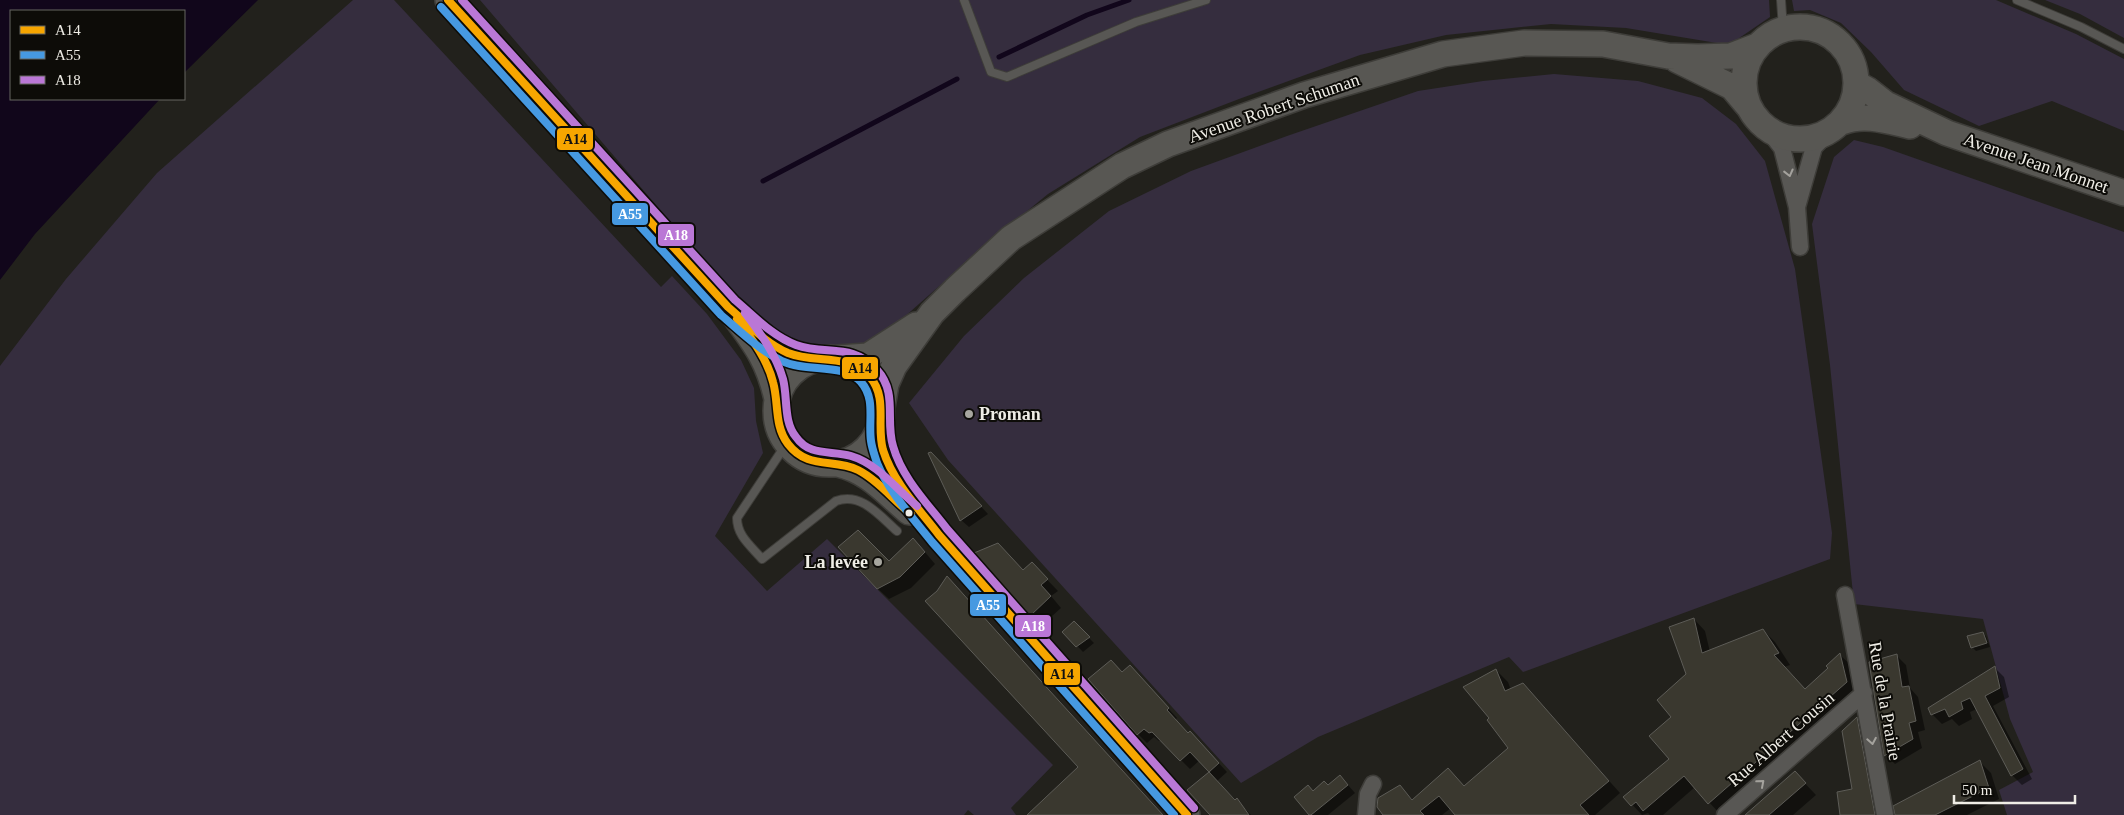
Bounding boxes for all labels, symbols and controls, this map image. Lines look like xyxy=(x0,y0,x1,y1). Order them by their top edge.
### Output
legend xyxy=(10,10,185,100)
text: A14 xyxy=(55,22,81,38)
text: A55 xyxy=(55,47,81,63)
street label: Avenue Robert Schuman xyxy=(1186,69,1362,147)
text: A18 xyxy=(55,72,81,88)
line badge: A14 xyxy=(556,127,594,151)
street label: Avenue Jean Monnet xyxy=(1961,129,2111,197)
text: A14 xyxy=(563,132,587,147)
one-way arrow xyxy=(1783,168,1794,177)
line badge: A55 xyxy=(611,202,649,226)
text: A55 xyxy=(618,207,642,222)
line badge: A18 xyxy=(657,223,695,247)
text: A18 xyxy=(664,228,688,243)
line badge: A14 xyxy=(841,356,879,380)
text: A14 xyxy=(848,361,872,376)
place label: Proman xyxy=(979,404,1041,424)
marker: Proman xyxy=(963,408,975,420)
unlabelled marker xyxy=(904,508,914,518)
place label: La levée xyxy=(805,552,868,572)
marker: La levée xyxy=(872,556,884,568)
line badge: A55 xyxy=(969,593,1007,617)
text: A55 xyxy=(976,598,1000,613)
line badge: A18 xyxy=(1014,614,1052,638)
text: A18 xyxy=(1021,619,1045,634)
street label: Rue de la Prairie xyxy=(1865,640,1905,762)
line badge: A14 xyxy=(1043,662,1081,686)
text: A14 xyxy=(1050,667,1074,682)
street label: Rue Albert Cousin xyxy=(1724,687,1838,791)
one-way arrow xyxy=(1866,737,1877,745)
scale bar xyxy=(1954,772,2075,804)
one-way arrow xyxy=(1756,780,1765,789)
text: 50 m xyxy=(1962,782,1993,798)

